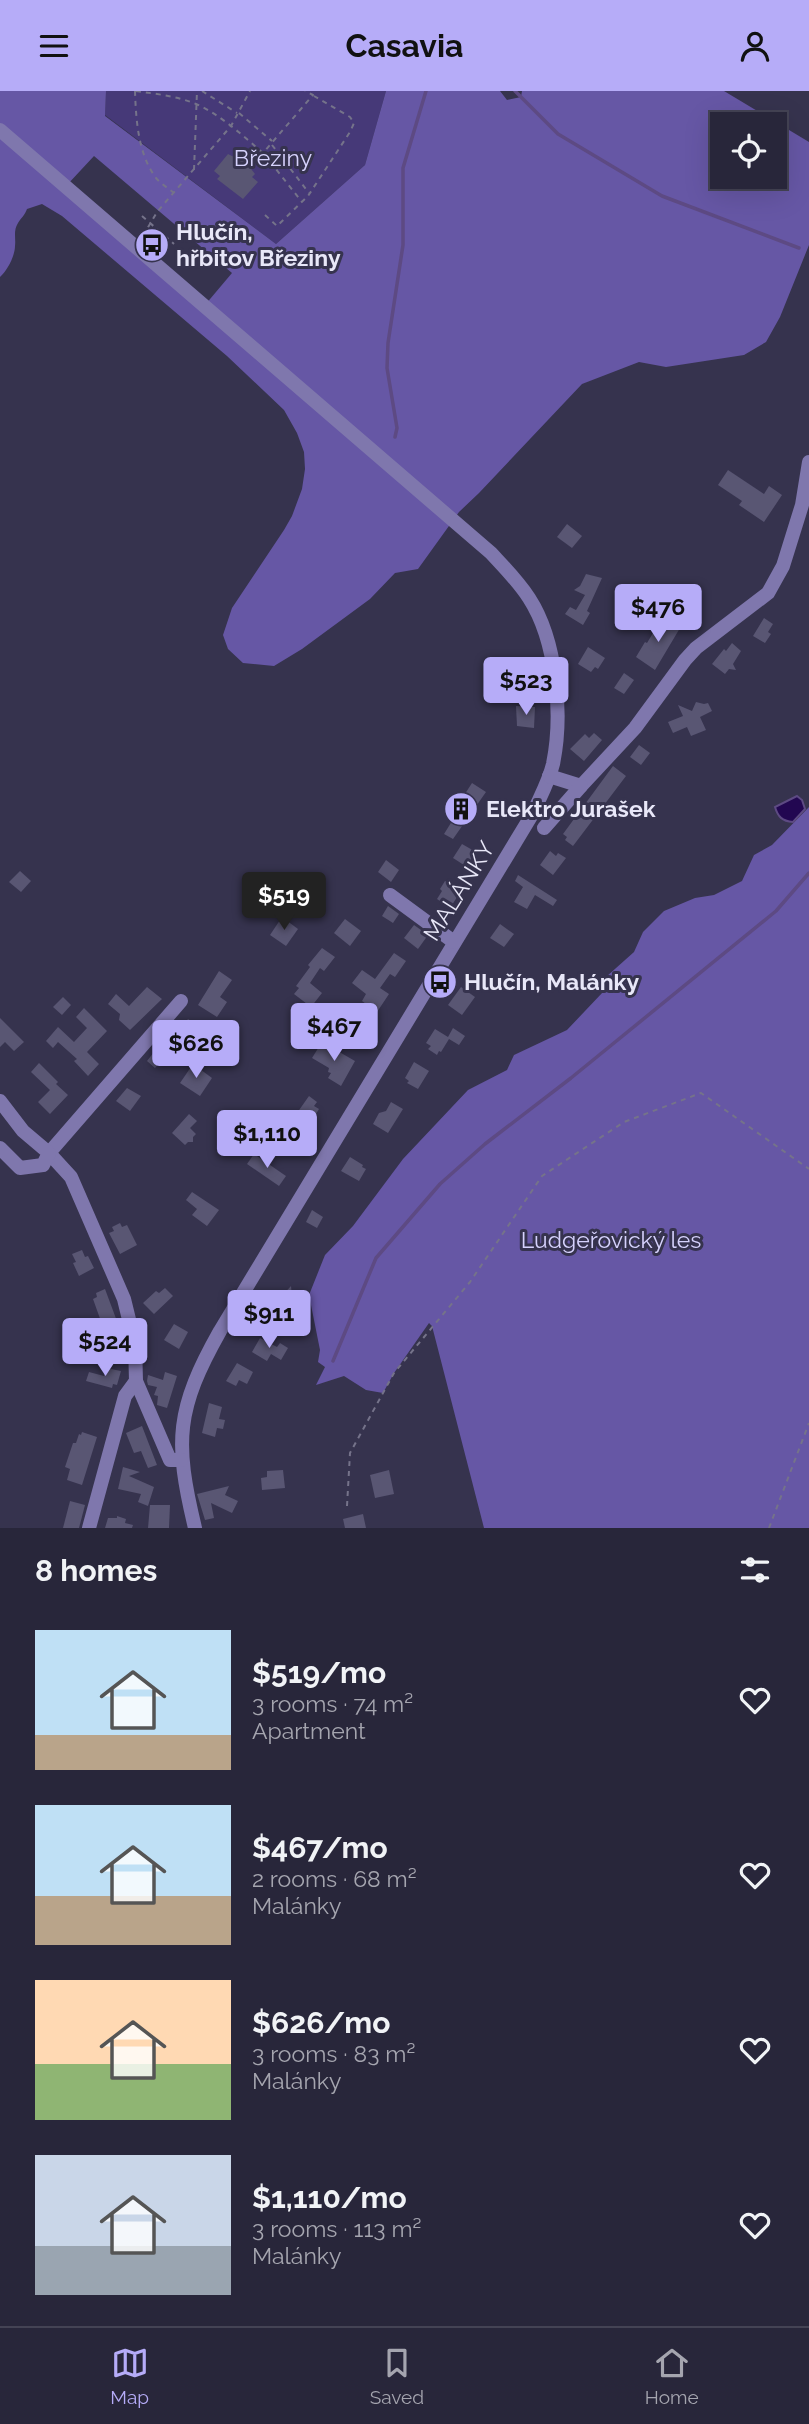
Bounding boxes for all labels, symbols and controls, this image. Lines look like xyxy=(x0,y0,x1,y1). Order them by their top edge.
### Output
icon: menu xyxy=(35,27,73,65)
text: Casavia xyxy=(345,27,464,64)
icon: person xyxy=(736,27,774,65)
map controls xyxy=(710,112,787,189)
button: locate xyxy=(710,112,787,189)
park label: Březiny xyxy=(234,144,312,171)
place label: Hlučín, hřbitov Březiny xyxy=(176,218,341,271)
bus stop icon: Hlučín, hřbitov Březiny xyxy=(133,226,171,264)
pin: $476 xyxy=(617,585,699,644)
text: $476 xyxy=(631,593,685,620)
pin: $523 xyxy=(485,657,567,717)
text: $523 xyxy=(499,666,553,693)
building icon: Elektro Jurašek xyxy=(442,790,480,828)
place label: Elektro Jurašek xyxy=(486,795,656,822)
street label: MALÁNKY xyxy=(417,836,500,945)
pin: $519 xyxy=(243,873,325,932)
text: $519 xyxy=(258,881,310,908)
bus stop icon: Hlučín, Malánky xyxy=(421,963,459,1001)
place label: Hlučín, Malánky xyxy=(464,968,639,995)
pin: $467 xyxy=(293,1003,375,1063)
text: $467 xyxy=(307,1012,361,1039)
pin: $626 xyxy=(155,1021,237,1080)
text: $626 xyxy=(168,1029,224,1056)
pin: $1,110 xyxy=(210,1111,324,1170)
text: $1,110 xyxy=(233,1119,301,1146)
park label: Ludgeřovický les xyxy=(521,1226,701,1253)
pin: $911 xyxy=(228,1291,310,1350)
text: $911 xyxy=(244,1299,294,1326)
pin: $524 xyxy=(64,1319,146,1378)
text: $524 xyxy=(78,1327,132,1354)
icon: filters xyxy=(736,1551,774,1589)
text: 8 homes xyxy=(35,1553,157,1588)
text: $519/mo xyxy=(252,1655,386,1690)
icon: home xyxy=(91,1658,175,1742)
icon: heart xyxy=(736,1681,774,1719)
text: 3 rooms · 74 m² xyxy=(252,1690,413,1717)
text: Apartment xyxy=(252,1717,366,1744)
text: $467/mo xyxy=(252,1830,388,1865)
icon: home xyxy=(91,1833,175,1917)
icon: heart xyxy=(736,1856,774,1894)
text: 2 rooms · 68 m² xyxy=(252,1865,417,1892)
text: Malánky xyxy=(252,1892,341,1919)
text: $626/mo xyxy=(252,2005,390,2040)
icon: home xyxy=(91,2008,175,2092)
icon: heart xyxy=(736,2031,774,2069)
text: 3 rooms · 83 m² xyxy=(252,2040,415,2067)
text: Malánky xyxy=(252,2067,341,2094)
text: $1,110/mo xyxy=(252,2180,407,2215)
icon: home xyxy=(91,2183,175,2267)
icon: heart xyxy=(736,2206,774,2244)
text: 3 rooms · 113 m² xyxy=(252,2215,421,2242)
text: Malánky xyxy=(252,2242,341,2269)
tab: Map xyxy=(110,2344,149,2408)
tab: Saved xyxy=(370,2344,424,2408)
tab: Home xyxy=(645,2344,699,2408)

